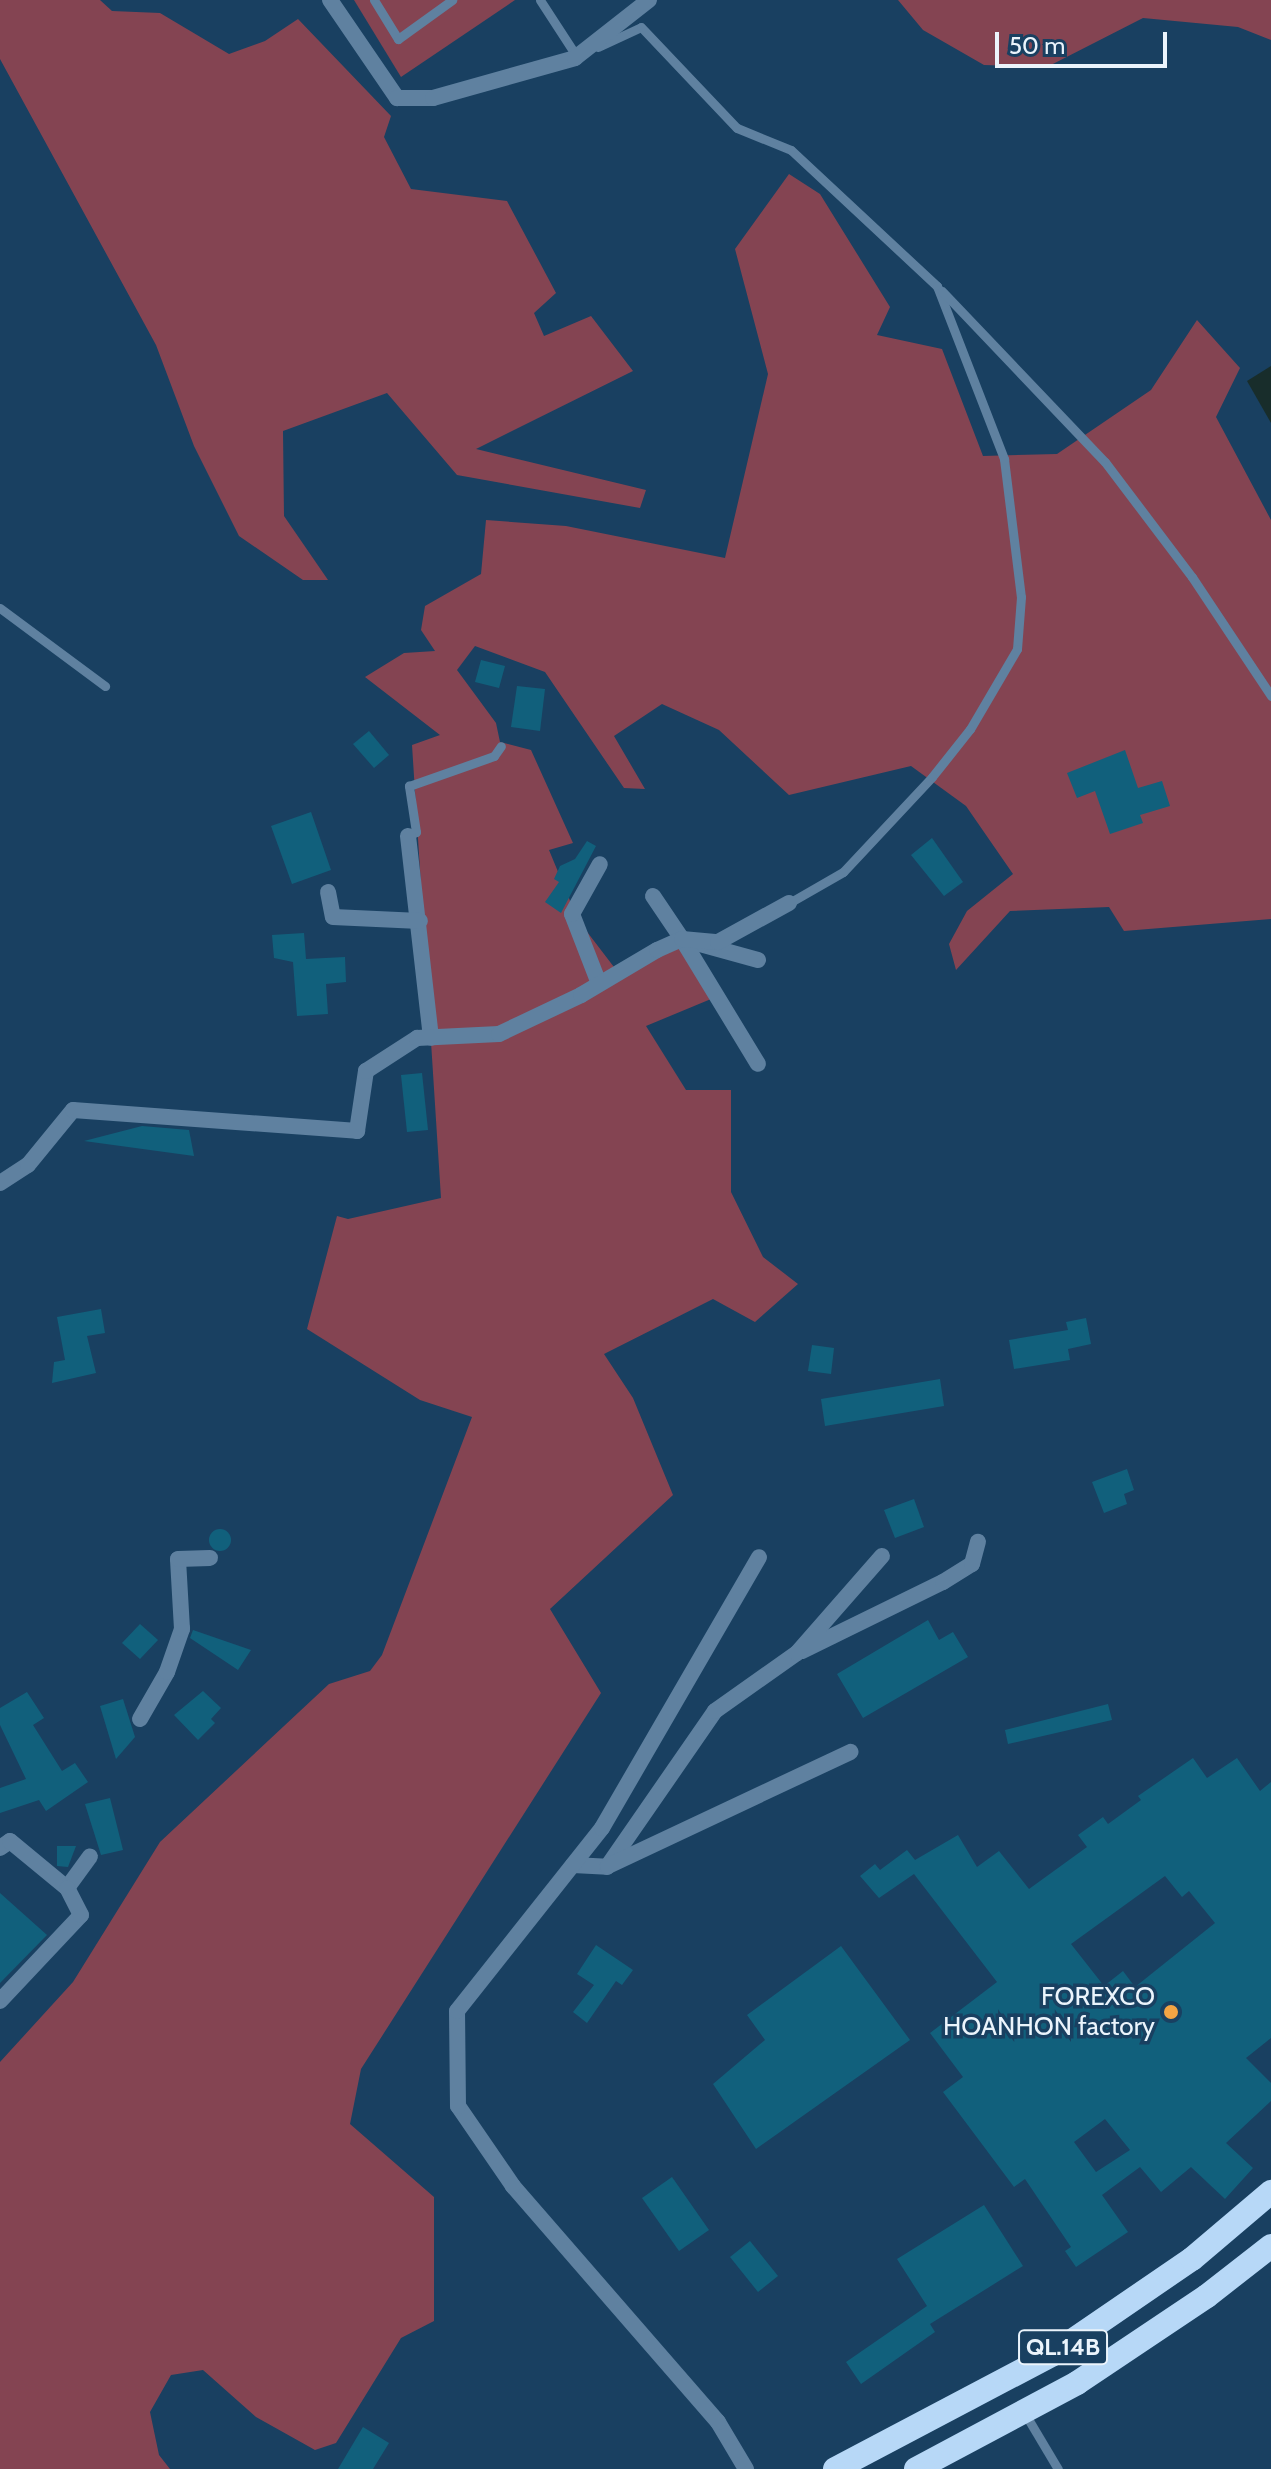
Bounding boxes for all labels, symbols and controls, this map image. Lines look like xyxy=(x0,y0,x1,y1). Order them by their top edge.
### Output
scale bar xyxy=(999,16,1171,66)
text: 50 m xyxy=(1009,31,1065,60)
place label: FOREXCO HOANHON factory xyxy=(943,1981,1155,2042)
marker: FOREXCO HOANHON factory xyxy=(1162,2003,1180,2021)
road number: QL.14B xyxy=(1017,2327,1109,2367)

